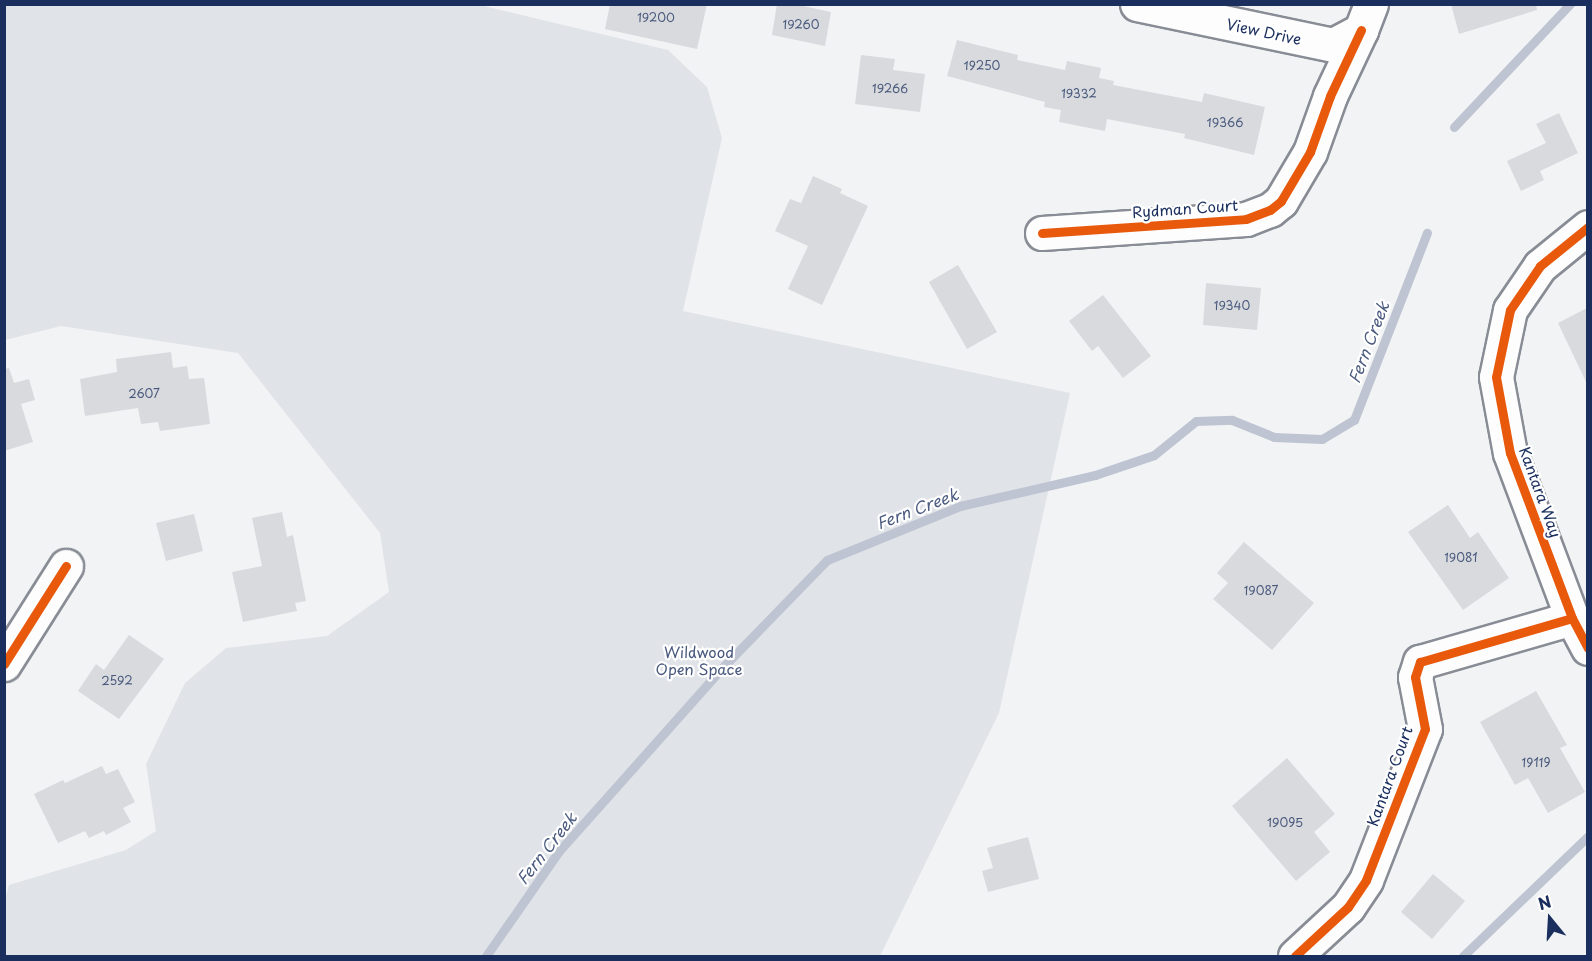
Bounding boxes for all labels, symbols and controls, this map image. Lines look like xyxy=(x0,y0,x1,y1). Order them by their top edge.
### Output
house number: 19200 xyxy=(637,11,675,25)
street label: View Drive xyxy=(1225,14,1303,48)
house number: 19260 xyxy=(783,18,819,32)
house number: 19250 xyxy=(964,59,1000,73)
house number: 19266 xyxy=(872,82,908,96)
house number: 19332 xyxy=(1061,87,1097,101)
house number: 19366 xyxy=(1207,116,1243,130)
street label: Rydman Court xyxy=(1132,195,1238,221)
water label: Fern Creek xyxy=(1344,298,1392,386)
house number: 19340 xyxy=(1214,299,1250,313)
house number: 2607 xyxy=(128,387,160,401)
street label: Kantara Way xyxy=(1516,444,1566,540)
water label: Fern Creek xyxy=(873,484,961,532)
house number: 19081 xyxy=(1444,551,1478,565)
house number: 19087 xyxy=(1244,584,1278,598)
park label: Wildwood Open Space xyxy=(656,642,742,677)
house number: 2592 xyxy=(101,674,133,688)
street label: Kantara Court xyxy=(1363,724,1415,828)
house number: 19119 xyxy=(1521,756,1551,770)
water label: Fern Creek xyxy=(512,808,580,888)
house number: 19095 xyxy=(1267,816,1303,830)
north arrow xyxy=(1520,889,1580,949)
text: N xyxy=(1535,889,1554,915)

